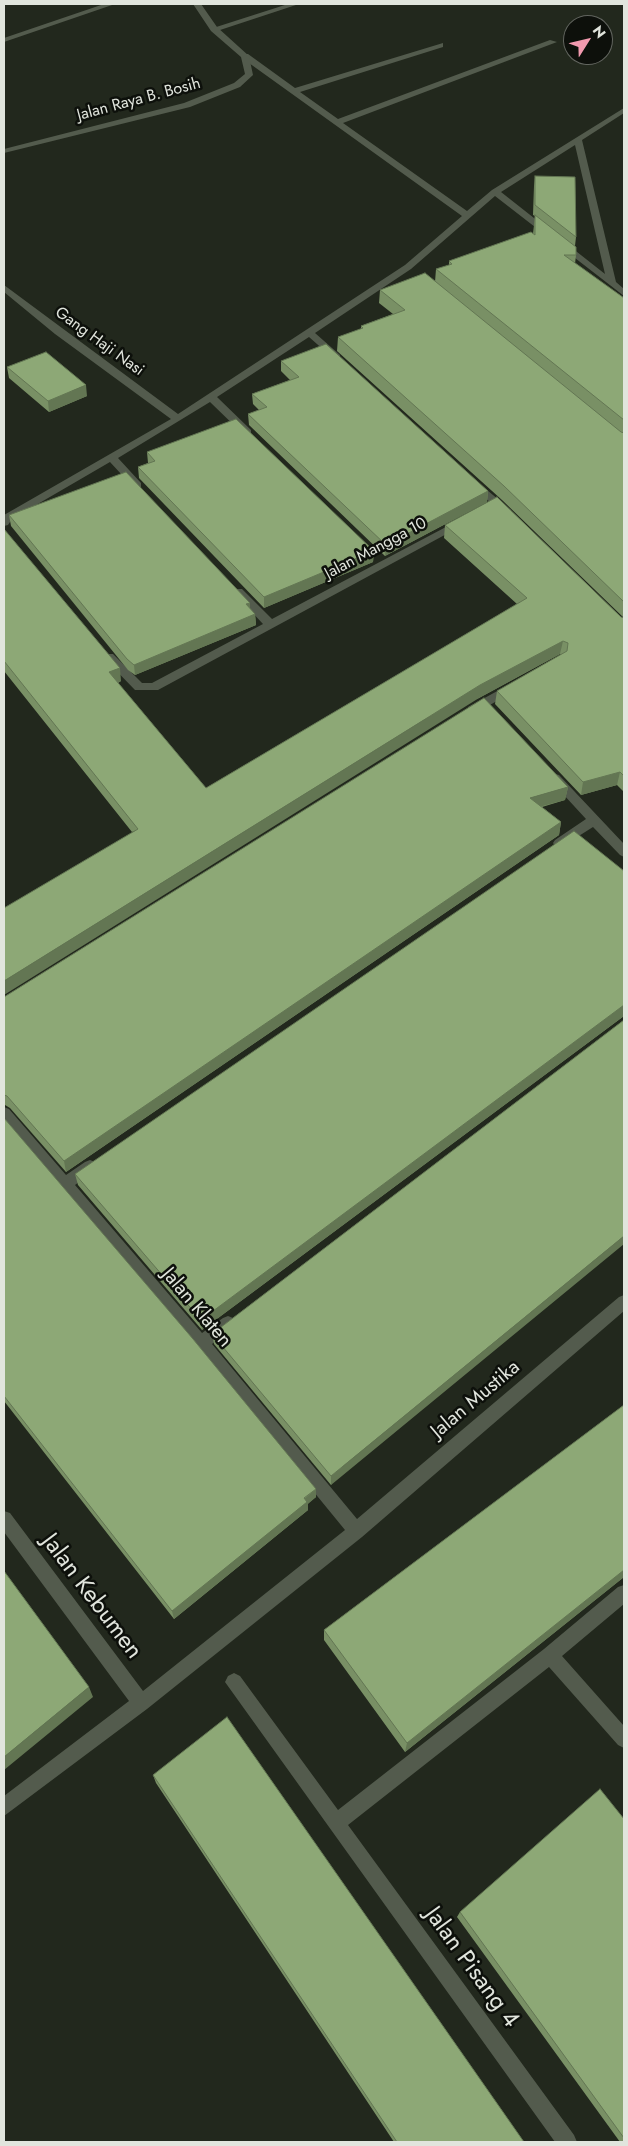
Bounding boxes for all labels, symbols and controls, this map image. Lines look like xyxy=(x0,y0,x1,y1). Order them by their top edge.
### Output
north arrow xyxy=(563,15,613,65)
text: N xyxy=(588,21,611,42)
street label: Jalan Raya B. Bosih xyxy=(75,74,203,126)
street label: Gang Haji Nasi xyxy=(51,303,147,381)
street label: Jalan Mangga 10 xyxy=(322,514,430,584)
street label: Jalan Klaten xyxy=(156,1263,236,1353)
street label: Jalan Mustika xyxy=(427,1356,525,1444)
street label: Jalan Kebumen xyxy=(35,1529,147,1665)
street label: Jalan Pisang 4 xyxy=(418,1902,524,2034)

